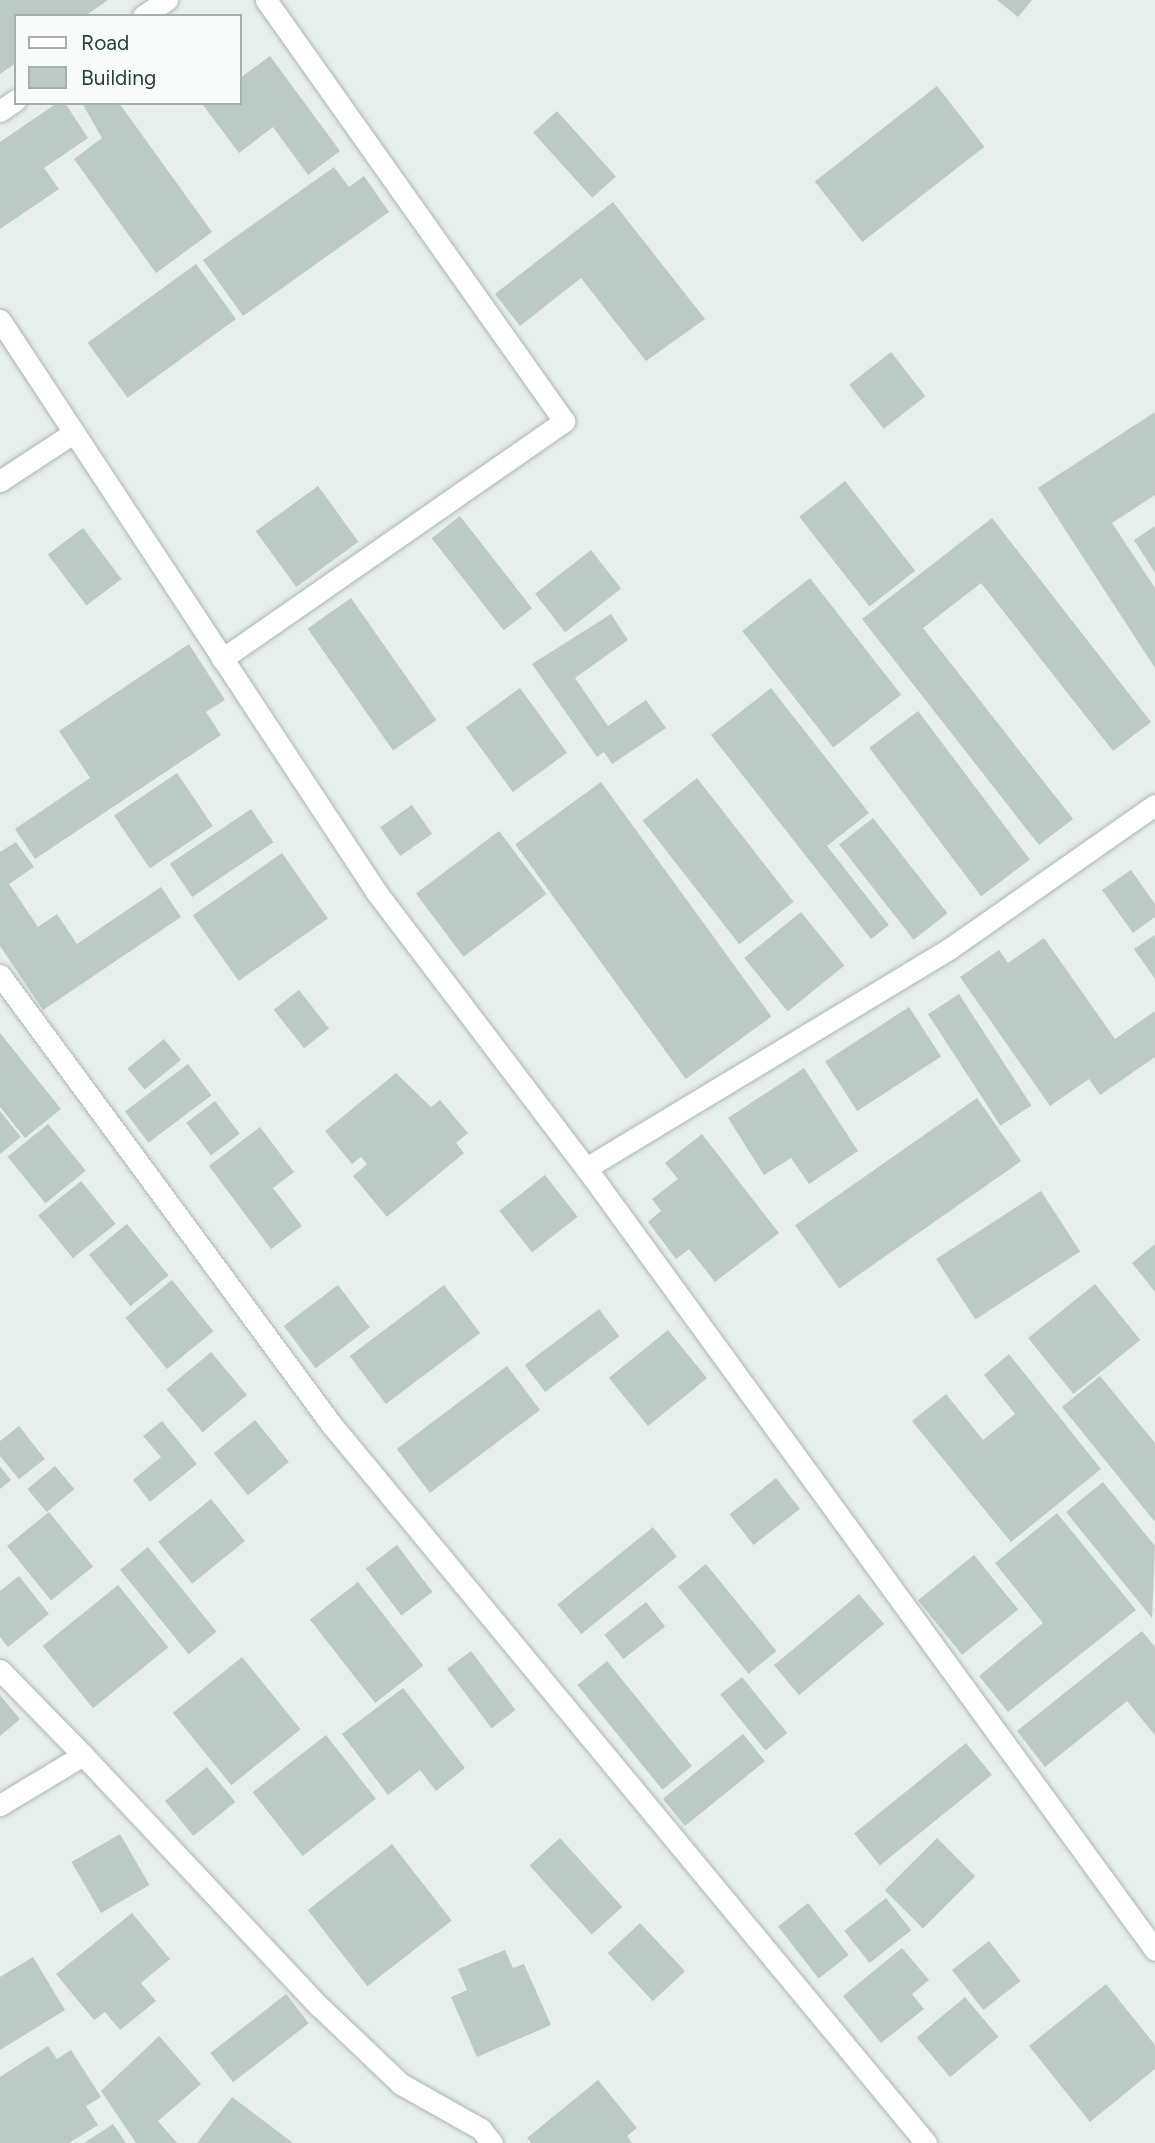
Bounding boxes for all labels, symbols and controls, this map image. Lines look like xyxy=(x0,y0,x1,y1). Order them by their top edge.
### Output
legend xyxy=(14,14,242,105)
text: Road xyxy=(81,30,129,55)
text: Building xyxy=(81,65,156,90)

